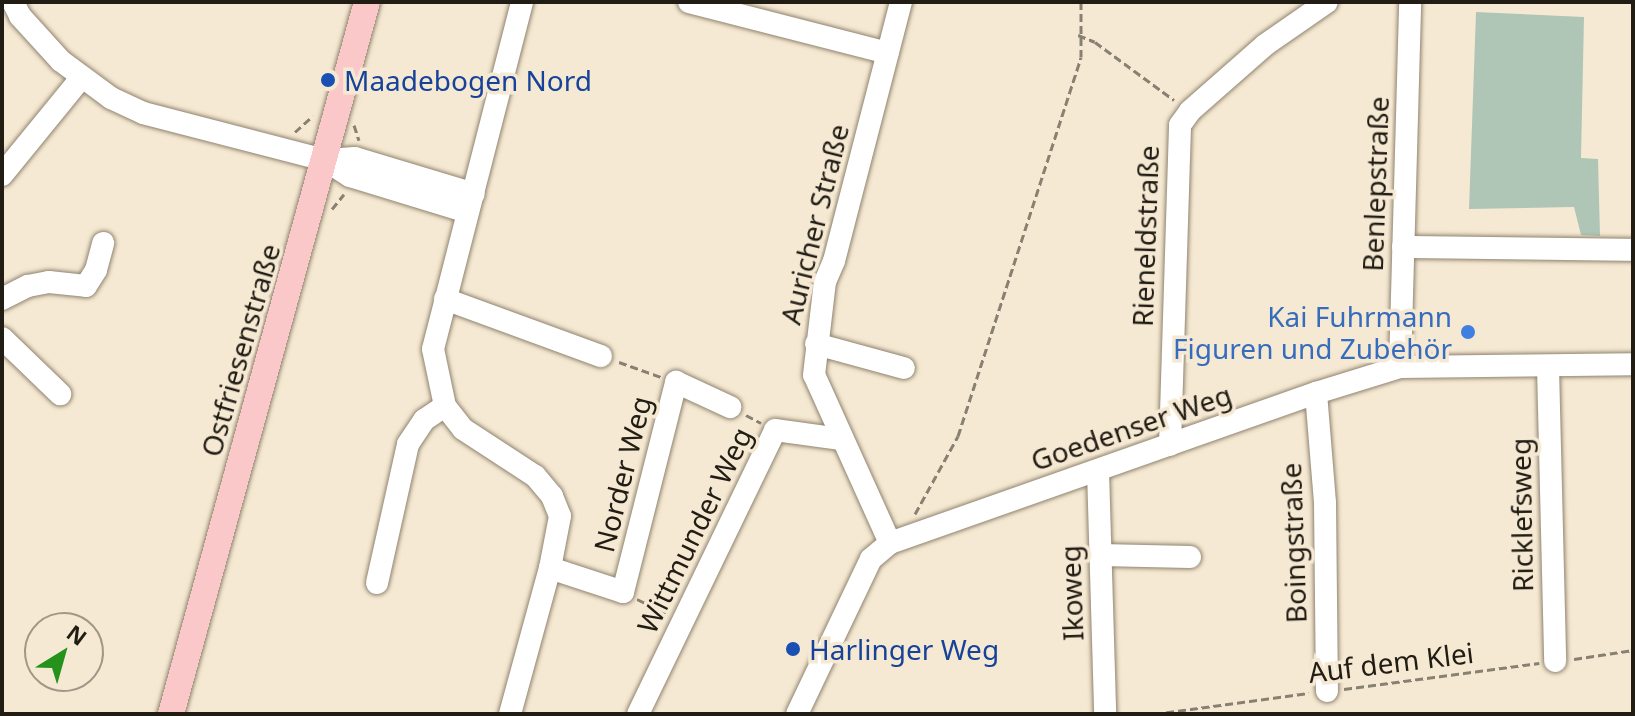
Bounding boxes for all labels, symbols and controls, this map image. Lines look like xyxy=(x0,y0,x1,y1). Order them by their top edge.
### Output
place label: Maadebogen Nord xyxy=(344,63,592,97)
marker: Maadebogen Nord xyxy=(319,71,337,89)
street label: Benlepstraße xyxy=(1355,96,1395,272)
street label: Auricher Straße xyxy=(773,120,855,328)
street label: Rieneldstraße xyxy=(1125,145,1165,327)
street label: Ostfriesenstraße xyxy=(194,240,286,460)
place label: Kai Fuhrmann Figuren und Zubehör xyxy=(1173,299,1452,365)
marker: Kai Fuhrmann Figuren und Zubehör xyxy=(1459,323,1477,341)
street label: Goedenser Weg xyxy=(1026,377,1236,477)
street label: Norder Weg xyxy=(586,393,658,555)
street label: Wittmunder Weg xyxy=(630,422,758,638)
street label: Ricklefsweg xyxy=(1503,438,1539,592)
street label: Boingstraße xyxy=(1273,462,1313,624)
street label: Ikoweg xyxy=(1053,545,1089,641)
north arrow xyxy=(24,612,104,692)
text: N xyxy=(61,617,93,652)
place label: Harlinger Weg xyxy=(809,632,999,666)
street label: Auf dem Klei xyxy=(1306,635,1476,689)
marker: Harlinger Weg xyxy=(784,640,802,658)

